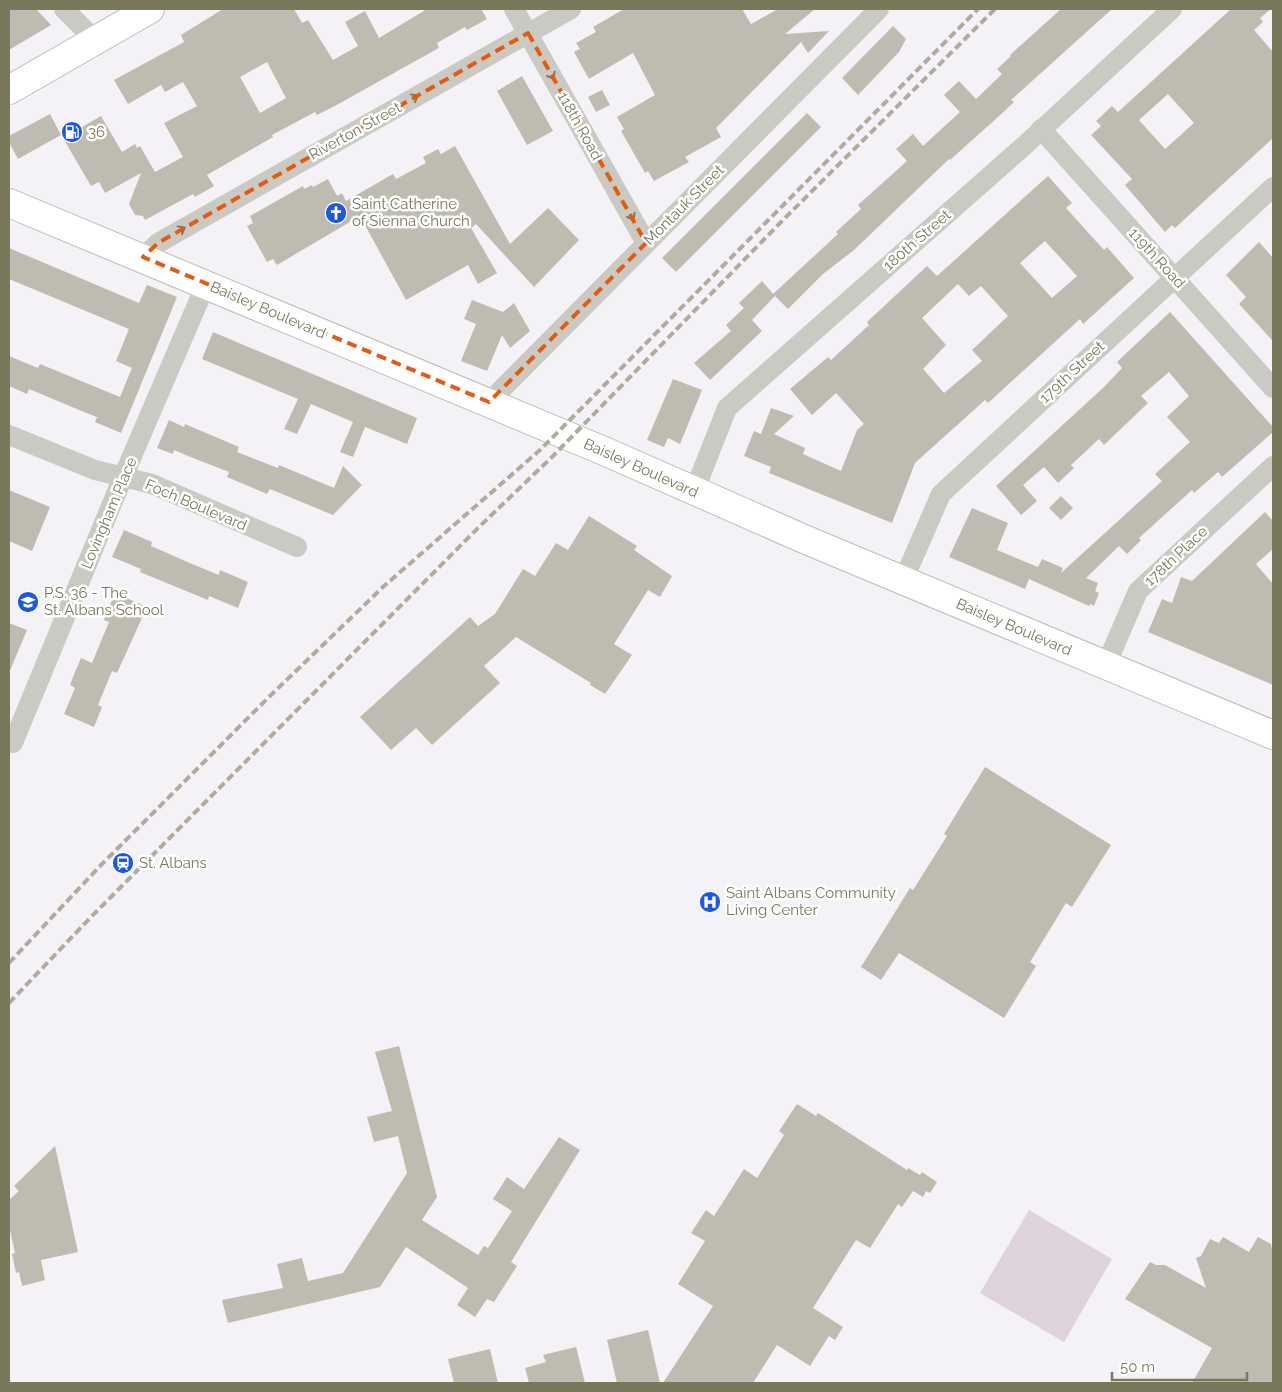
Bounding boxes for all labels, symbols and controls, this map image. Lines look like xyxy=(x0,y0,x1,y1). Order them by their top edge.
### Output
one-way arrow xyxy=(545,70,555,79)
street label: 118th Road xyxy=(554,89,606,163)
one-way arrow xyxy=(409,94,418,104)
street label: Riverton Street xyxy=(306,98,404,164)
fuel station icon: 36 xyxy=(60,120,84,144)
place label: 36 xyxy=(88,123,105,141)
street label: Montauk Street xyxy=(640,161,728,249)
place label: Saint Catherine of Sienna Church xyxy=(352,195,470,230)
church icon: Saint Catherine of Sienna Church xyxy=(324,201,348,225)
street label: 180th Street xyxy=(880,206,954,274)
one-way arrow xyxy=(625,212,635,221)
street label: 119th Road xyxy=(1125,224,1189,292)
one-way arrow xyxy=(177,225,186,235)
street label: Baisley Boulevard xyxy=(208,278,328,342)
street label: 179th Street xyxy=(1036,337,1108,407)
street label: Baisley Boulevard xyxy=(581,435,701,501)
street label: Lovingham Place xyxy=(77,454,141,572)
street label: Foch Boulevard xyxy=(142,475,250,535)
street label: 178th Place xyxy=(1141,522,1211,590)
place label: P.S. 36 - The St. Albans School xyxy=(44,584,165,619)
school or university icon: P.S. 36 - The St. Albans School xyxy=(16,590,40,614)
street label: Baisley Boulevard xyxy=(954,595,1074,659)
station icon: St. Albans xyxy=(111,851,135,875)
place label: St. Albans xyxy=(139,854,207,872)
place label: Saint Albans Community Living Center xyxy=(726,884,896,919)
hospital icon: Saint Albans Community Living Center xyxy=(698,890,722,914)
scale bar xyxy=(1112,1350,1247,1382)
text: 50 m xyxy=(1120,1358,1155,1376)

